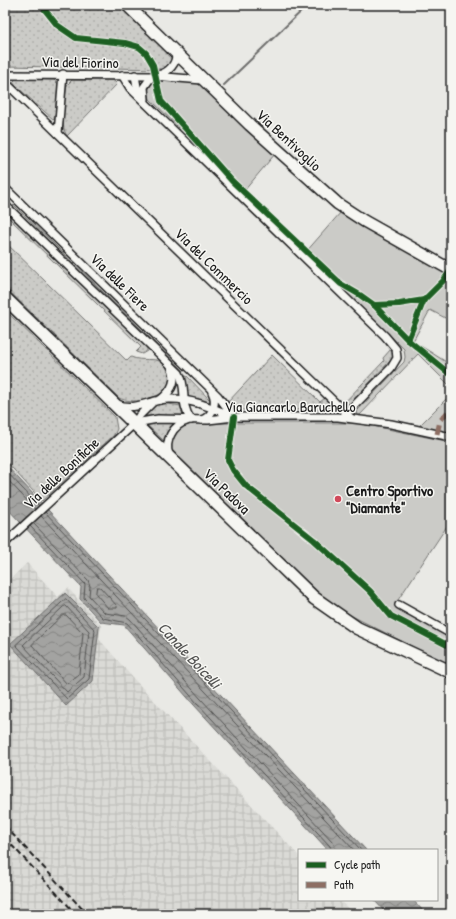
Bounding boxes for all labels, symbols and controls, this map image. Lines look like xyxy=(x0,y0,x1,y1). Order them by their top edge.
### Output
street label: Via del Fiorino xyxy=(41,51,119,73)
street label: Via Bentivoglio xyxy=(252,104,326,176)
street label: Via del Commercio xyxy=(170,223,258,309)
street label: Via delle Fiere xyxy=(86,248,154,316)
street label: Via Giancarlo Baruchello xyxy=(224,396,356,417)
street label: Via delle Bonifiche xyxy=(18,432,104,514)
street label: Via Padova xyxy=(199,463,255,519)
place label: Centro Sportivo "Diamante" xyxy=(346,480,433,518)
marker: Centro Sportivo "Diamante" xyxy=(333,494,343,504)
water label: Canale Boicelli xyxy=(153,617,228,694)
legend xyxy=(298,849,438,901)
text: Cycle path xyxy=(334,856,380,873)
text: Path xyxy=(334,876,354,893)

